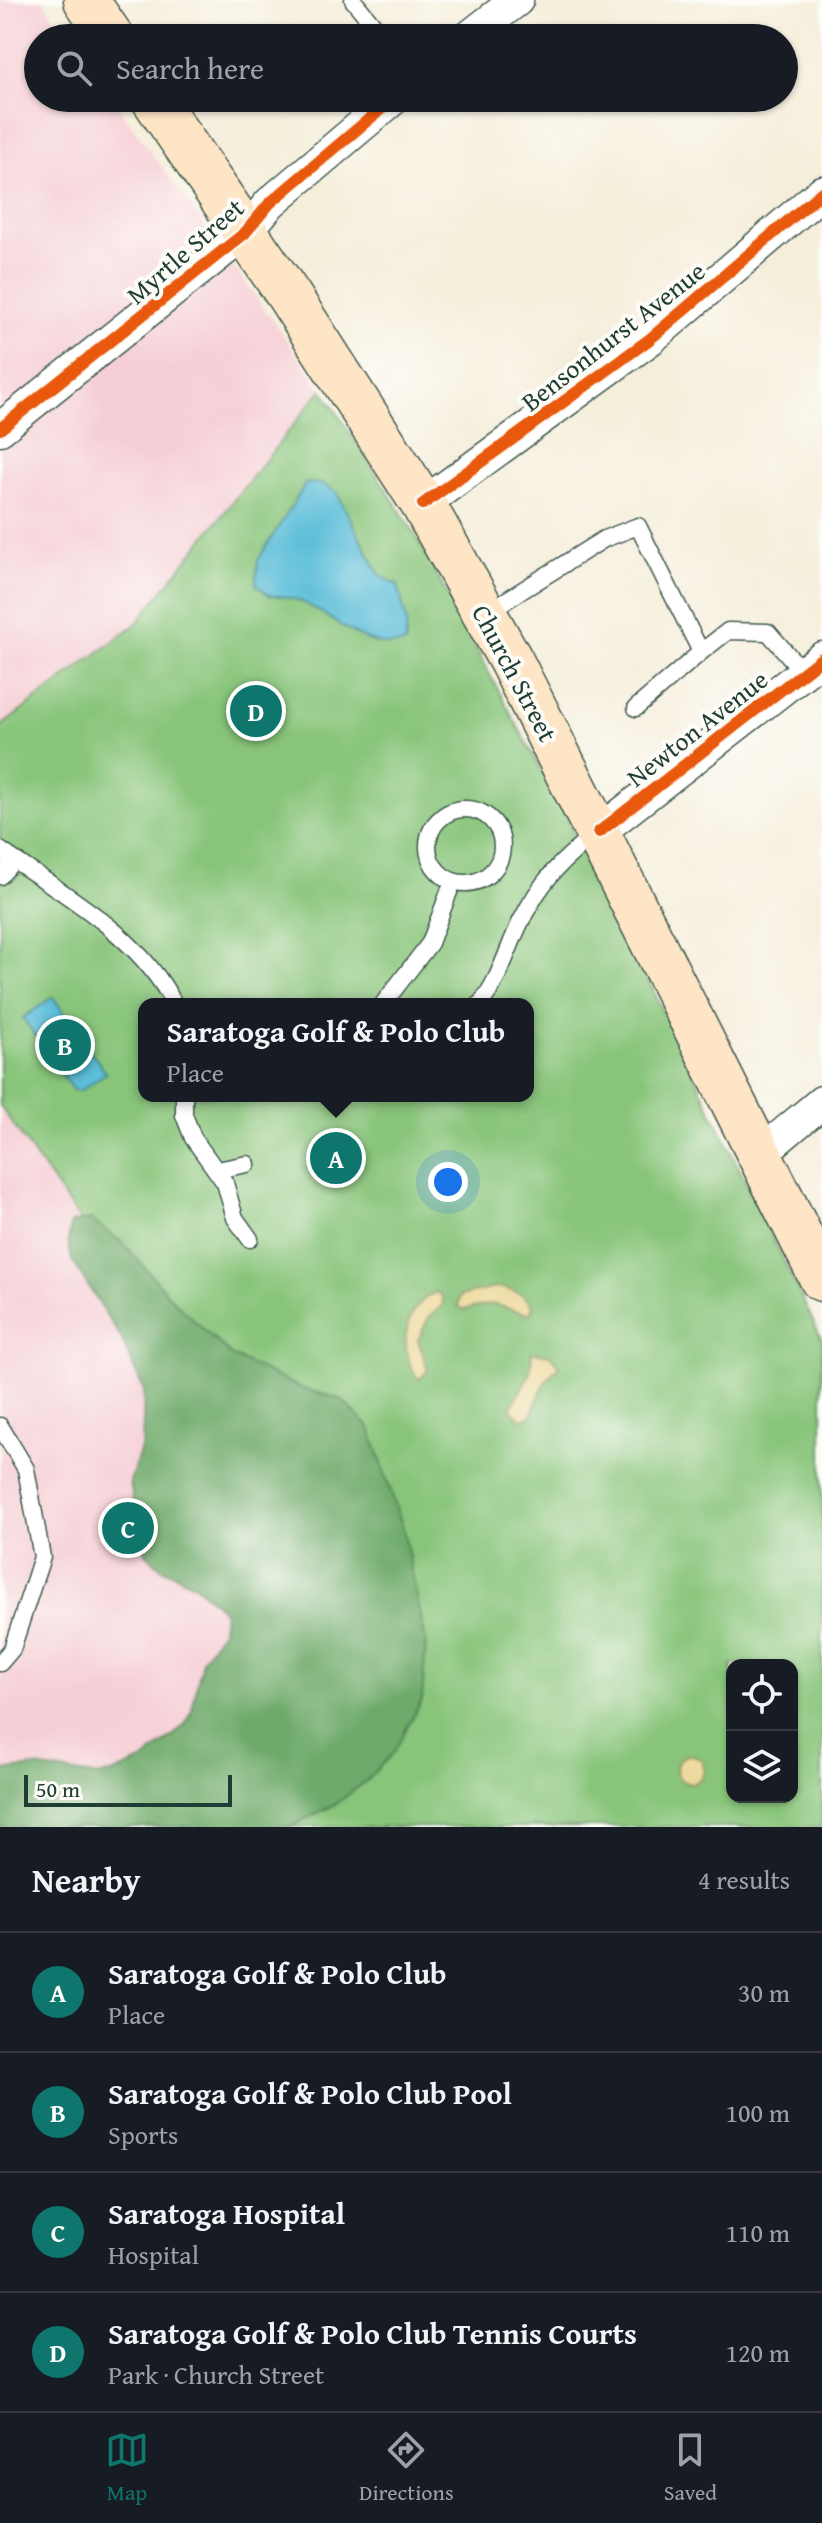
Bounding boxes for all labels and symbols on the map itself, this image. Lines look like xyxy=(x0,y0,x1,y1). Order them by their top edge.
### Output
street label: Myrtle Street xyxy=(117,189,253,313)
street label: Bensonhurst Avenue xyxy=(513,252,713,420)
street label: Church Street xyxy=(462,597,568,749)
street label: Newton Avenue xyxy=(618,660,776,796)
pin: D xyxy=(230,681,282,741)
pin: B xyxy=(39,1015,91,1075)
pin: A xyxy=(310,1128,362,1188)
your location xyxy=(428,1162,468,1202)
pin: C xyxy=(102,1498,154,1558)
scale bar xyxy=(24,1771,232,1807)

